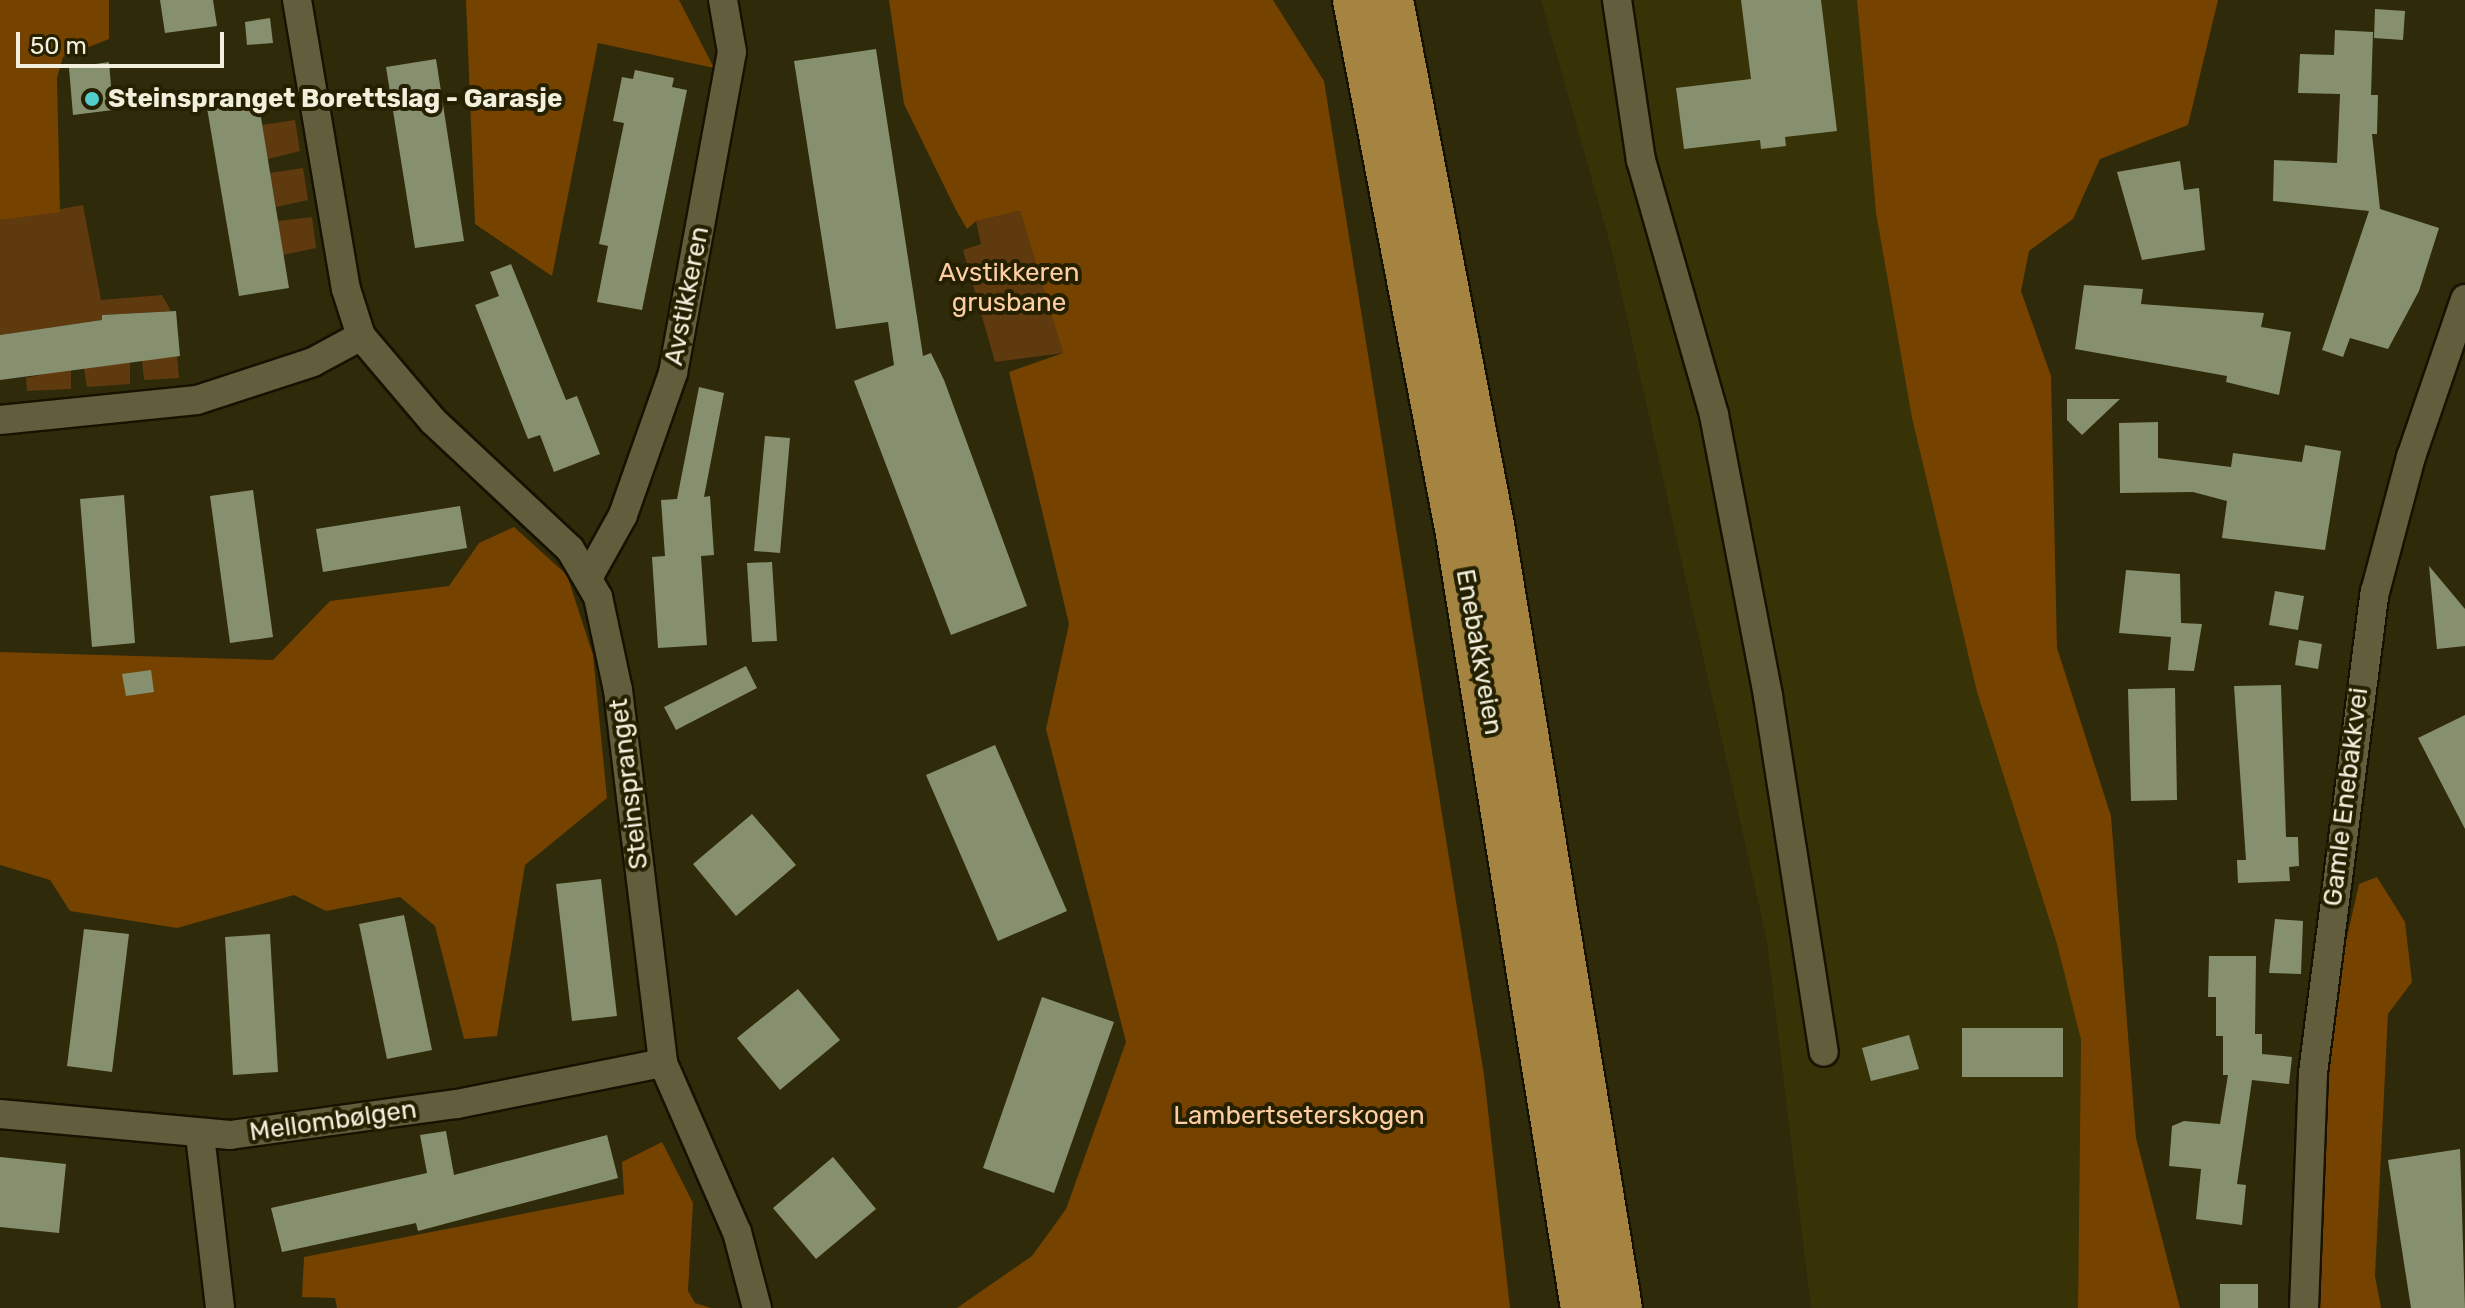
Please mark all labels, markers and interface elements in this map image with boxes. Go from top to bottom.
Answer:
scale bar [20,16,228,66]
text: 50 m [30,32,87,60]
place label: Steinspranget Borettslag - Garasje [108,83,562,115]
marker: Steinspranget Borettslag - Garasje [83,90,101,108]
street label: Avstikkeren [658,224,716,368]
park label: Avstikkeren grusbane [939,257,1079,318]
street label: Enebakkveien [1449,567,1509,737]
street label: Gamle Enebakkvei [2317,686,2375,908]
street label: Steinspranget [603,697,655,871]
street label: Mellombølgen [247,1094,419,1148]
park label: Lambertseterskogen [1173,1100,1425,1132]

